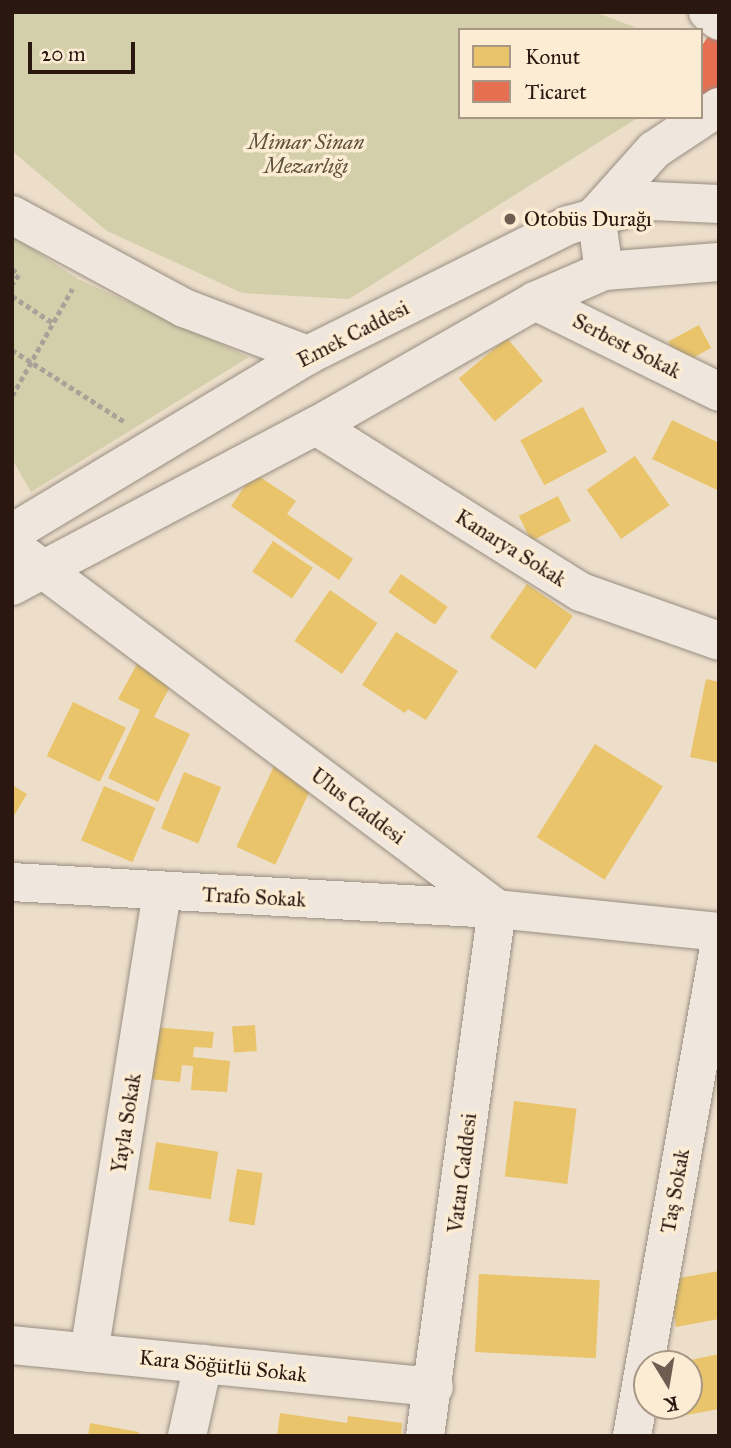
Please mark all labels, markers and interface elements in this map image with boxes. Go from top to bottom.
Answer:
scale bar [32,28,138,72]
legend [458,28,703,119]
text: 20 m [41,41,86,67]
text: Konut [525,44,580,70]
text: Ticaret [525,79,587,105]
park label: Mimar Sinan Mezarlığı [248,129,364,179]
place label: Otobüs Durağı [524,206,652,232]
marker: Otobüs Durağı [502,211,518,227]
street label: Emek Caddesi [293,295,413,373]
street label: Serbest Sokak [569,308,685,384]
street label: Kanarya Sokak [451,504,571,592]
street label: Ulus Caddesi [306,762,410,850]
street label: Trafo Sokak [201,882,307,912]
street label: Yayla Sokak [106,1071,146,1175]
street label: Vatan Caddesi [442,1112,482,1234]
street label: Taş Sokak [655,1147,695,1235]
street label: Kara Söğütlü Sokak [138,1345,308,1387]
north arrow [633,1350,703,1420]
text: K [663,1392,681,1417]

